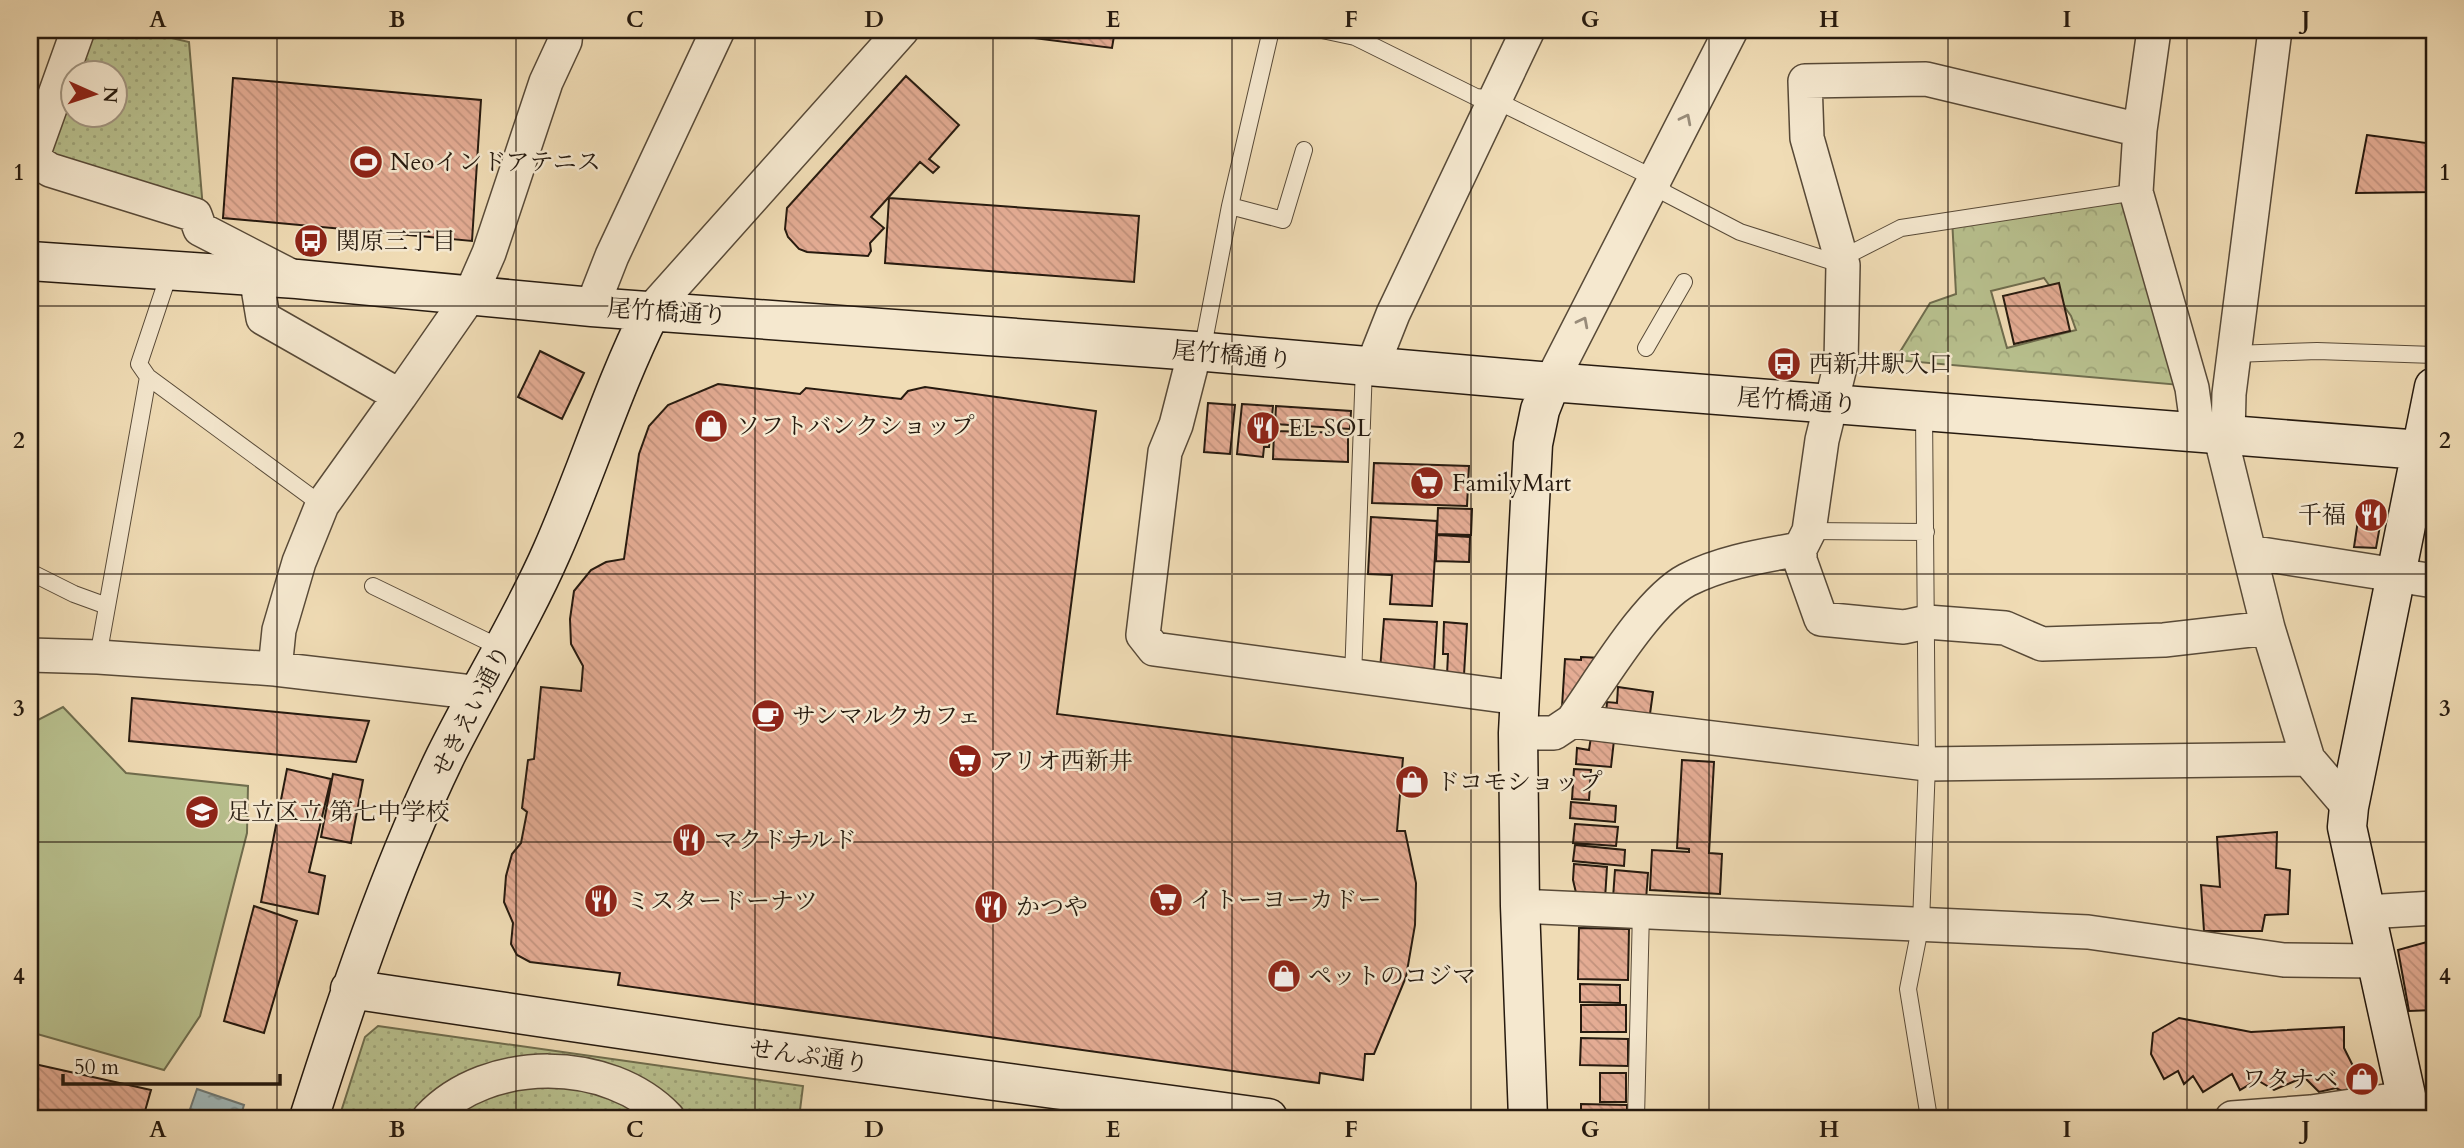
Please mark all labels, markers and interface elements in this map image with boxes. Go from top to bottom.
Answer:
text: A [149,4,167,35]
text: B [389,4,405,35]
text: C [626,4,644,35]
text: D [864,4,884,35]
text: E [1106,4,1120,35]
text: F [1344,4,1358,35]
text: G [1581,4,1600,35]
text: H [1819,4,1839,35]
text: I [2063,4,2071,35]
text: J [2299,4,2310,35]
north arrow [60,60,130,130]
text: N [97,86,123,104]
one-way arrow [1678,114,1692,126]
sports icon: Neoインドアテニス [347,143,385,181]
place label: Neoインドアテニス [390,146,601,179]
text: 1 [13,157,25,188]
text: 1 [2439,157,2451,188]
bus stop icon: 関原三丁目 [292,222,330,260]
place label: 関原三丁目 [336,225,456,258]
street label: 尾竹橋通り [606,292,728,333]
one-way arrow [1575,317,1589,329]
street label: 尾竹橋通り [1171,334,1293,377]
bus stop icon: 西新井駅入口 [1765,345,1803,383]
place label: 西新井駅入口 [1809,348,1953,381]
street label: 尾竹橋通り [1736,381,1858,422]
shop icon: ソフトバンクショップ [692,407,730,445]
restaurant icon: EL SOL [1244,409,1282,447]
place label: ソフトバンクショップ [736,410,975,443]
place label: EL SOL [1288,412,1372,445]
text: 2 [13,425,25,456]
text: 2 [2439,425,2451,456]
supermarket icon: FamilyMart [1408,464,1446,502]
place label: FamilyMart [1452,467,1572,500]
restaurant icon: 千福 [2352,496,2390,534]
place label: 千福 [2298,499,2346,532]
street label: せきえい通り [424,640,519,783]
text: 3 [13,693,25,724]
text: 3 [2439,693,2451,724]
cafe icon: サンマルクカフェ [749,697,787,735]
place label: サンマルクカフェ [792,700,981,733]
supermarket icon: アリオ西新井 [946,742,984,780]
place label: アリオ西新井 [990,745,1133,778]
shop icon: ドコモショップ [1393,763,1431,801]
place label: ドコモショップ [1436,766,1603,799]
school or university icon: 足立区立 第七中学校 [183,793,221,831]
place label: 足立区立 第七中学校 [227,796,449,829]
restaurant icon: マクドナルド [670,821,708,859]
place label: マクドナルド [714,824,857,857]
supermarket icon: イトーヨーカドー [1147,881,1185,919]
restaurant icon: ミスタードーナツ [582,882,620,920]
place label: イトーヨーカドー [1190,884,1382,917]
place label: ミスタードーナツ [626,885,818,918]
restaurant icon: かつや [972,888,1010,926]
place label: かつや [1016,891,1088,924]
shop icon: ペットのコジマ [1265,957,1303,995]
place label: ペットのコジマ [1308,960,1476,993]
text: 4 [13,961,25,992]
text: 4 [2439,961,2451,992]
street label: せんぷ通り [747,1032,871,1081]
scale bar [63,1043,280,1087]
text: 50 m [74,1053,119,1082]
shop icon: ワタナベ [2343,1060,2381,1098]
place label: ワタナベ [2242,1063,2338,1096]
text: A [149,1114,167,1145]
text: B [389,1114,405,1145]
text: C [626,1114,644,1145]
text: D [864,1114,884,1145]
text: E [1106,1114,1120,1145]
text: F [1344,1114,1358,1145]
text: G [1581,1114,1600,1145]
text: H [1819,1114,1839,1145]
text: I [2063,1114,2071,1145]
text: J [2299,1114,2310,1145]

